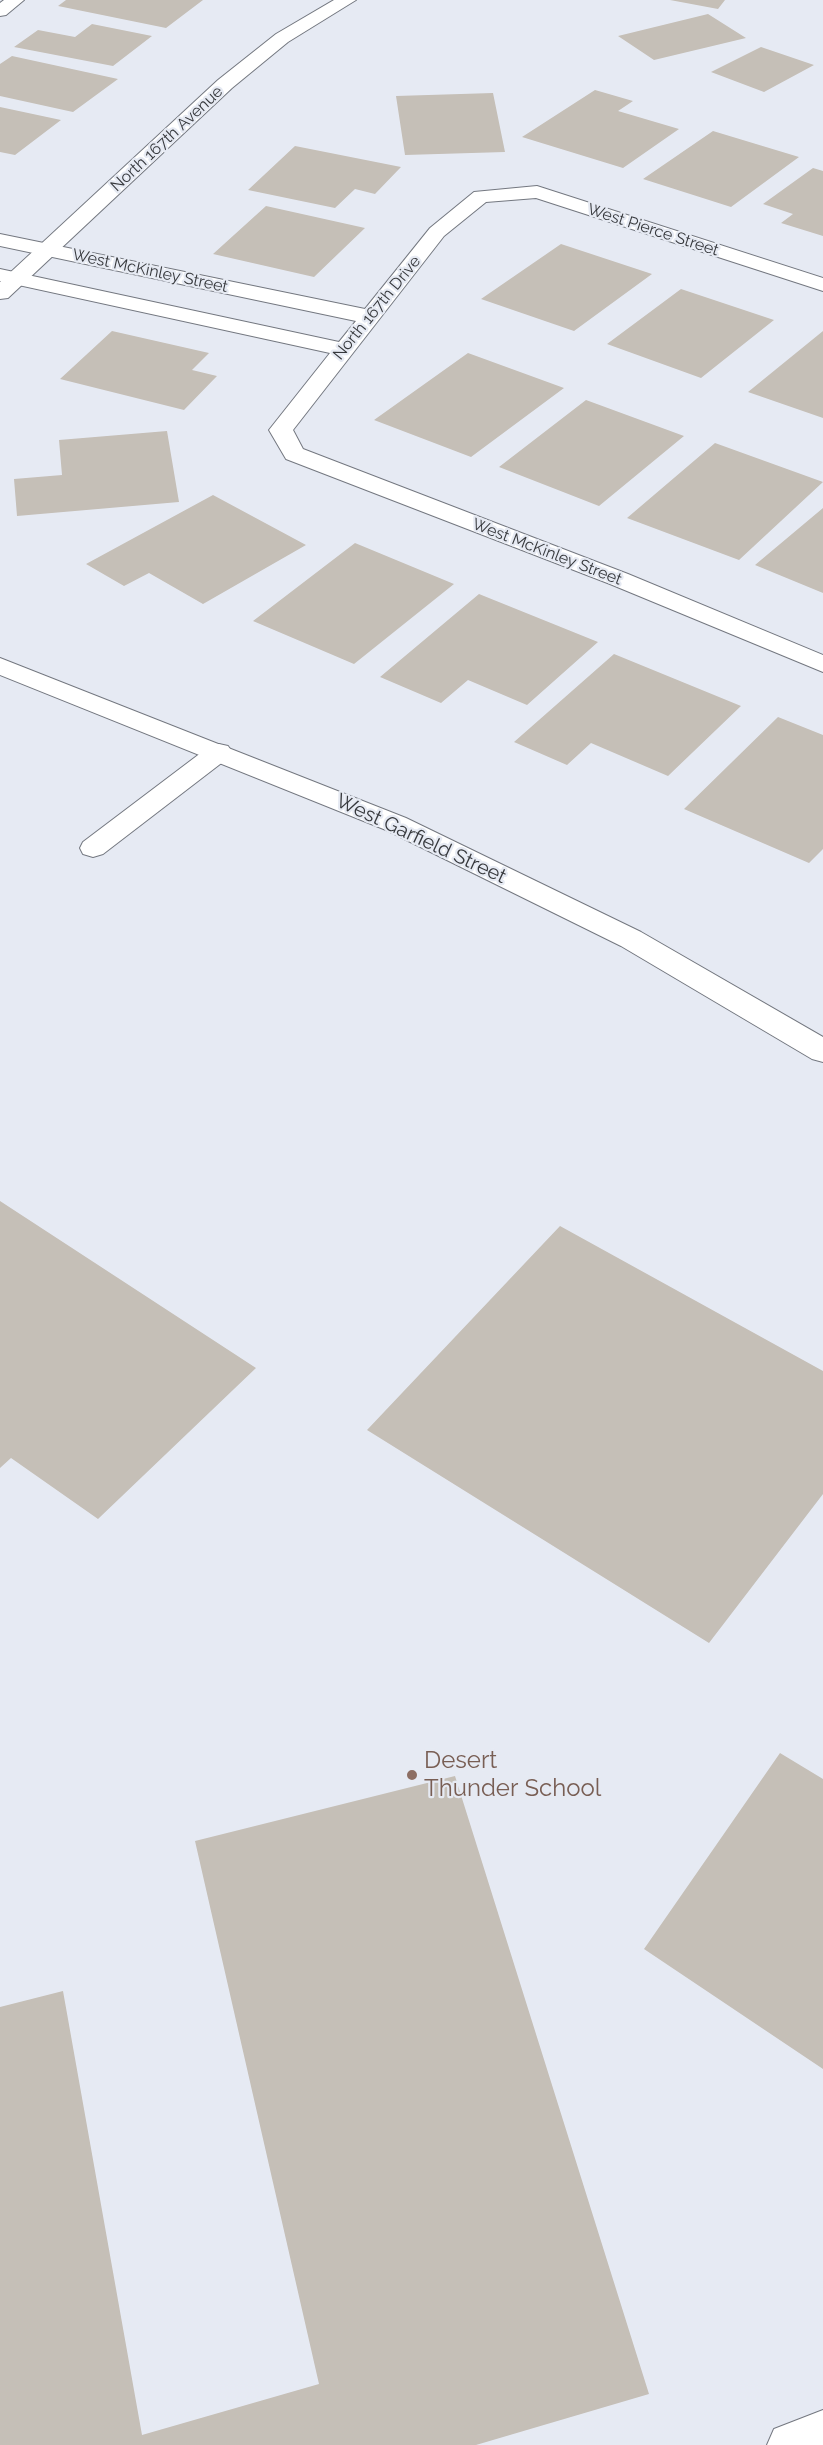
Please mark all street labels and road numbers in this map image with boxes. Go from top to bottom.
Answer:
street label: North 167th Avenue [107,82,227,196]
street label: West Pierce Street [585,200,721,260]
street label: West McKinley Street [70,245,230,297]
street label: North 167th Drive [329,252,425,364]
street label: West McKinley Street [470,515,624,589]
street label: West Garfield Street [332,789,510,889]

